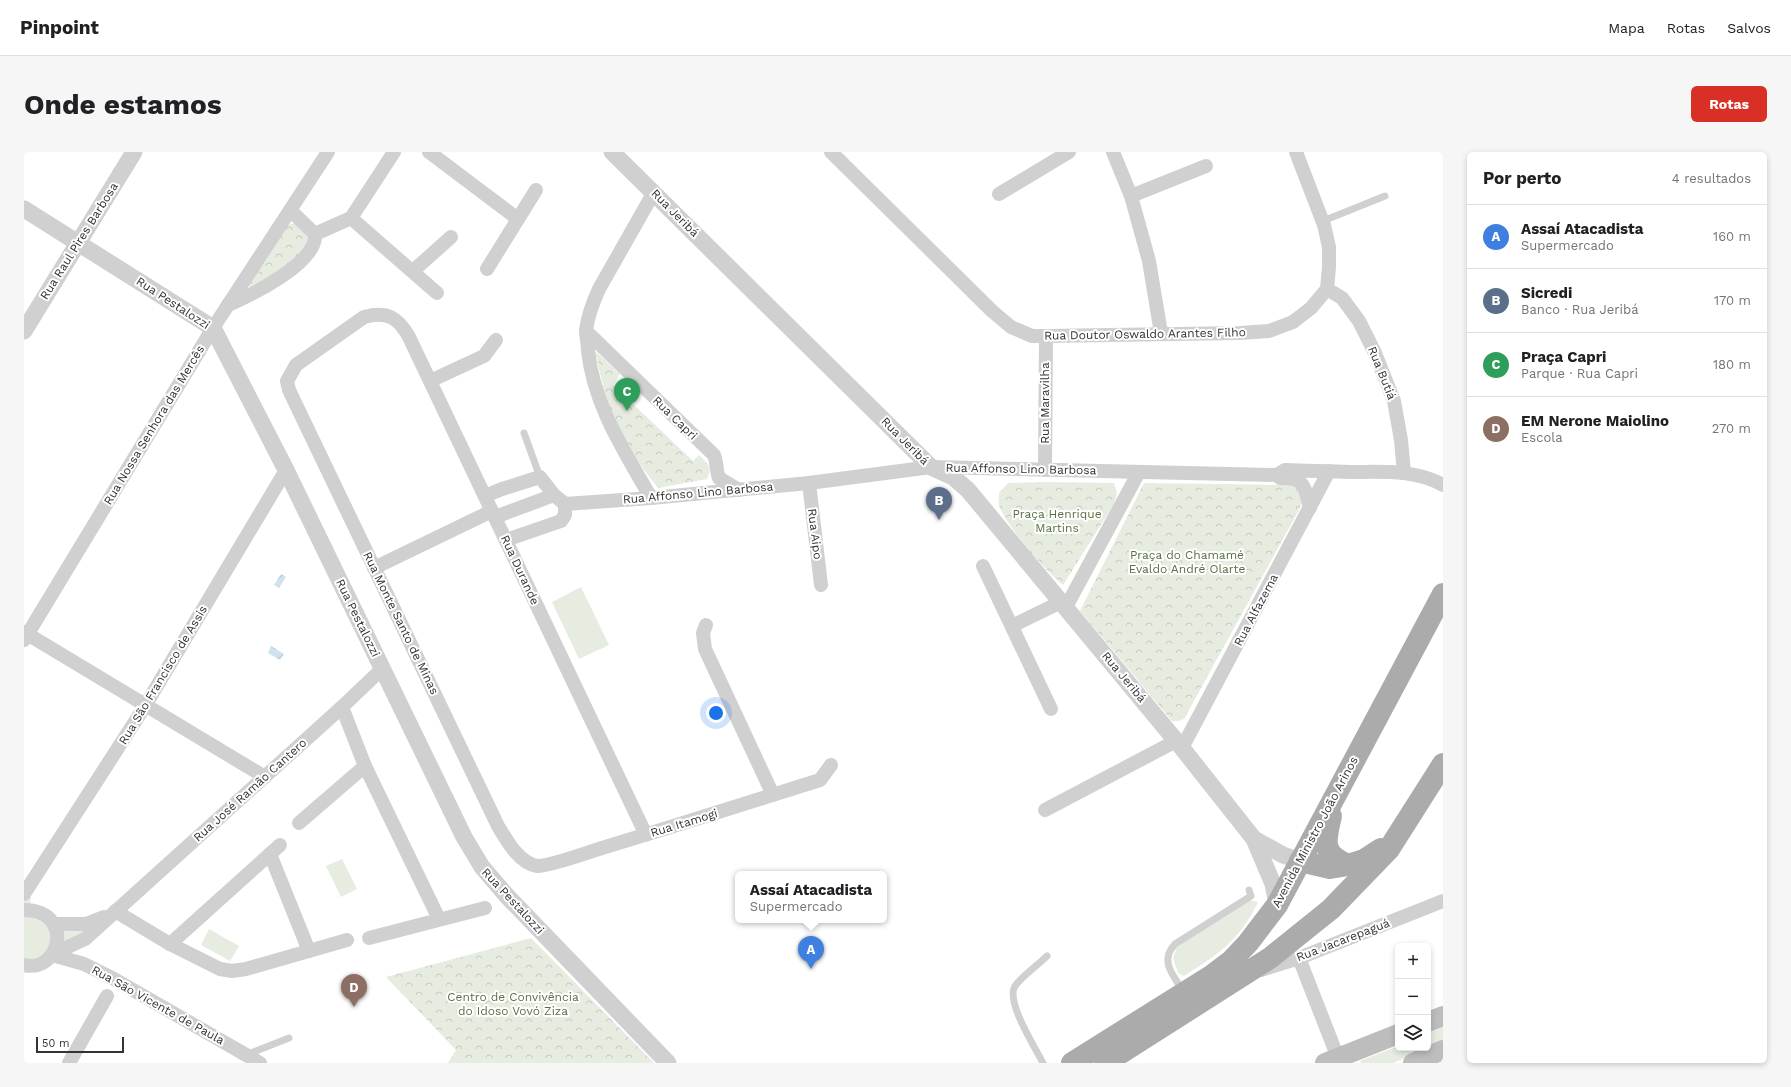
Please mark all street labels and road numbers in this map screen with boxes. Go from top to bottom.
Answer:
street label: Rua Raul Pires Barbosa [37,180,121,302]
street label: Rua Jeribá [648,186,702,240]
street label: Rua Pestalozzi [134,274,212,332]
street label: Rua Doutor Oswaldo Arantes Filho [1044,325,1246,343]
street label: Rua Nossa Senhora das Mercês [101,343,207,507]
street label: Rua Butiá [1365,344,1399,402]
street label: Rua Maravilha [1038,362,1052,444]
street label: Rua Capri [650,393,700,443]
street label: Rua Jeribá [878,414,932,468]
street label: Rua Affonso Lino Barbosa [945,461,1097,477]
street label: Rua Affonso Lino Barbosa [622,479,774,507]
street label: Rua Aipo [805,508,825,560]
street label: Rua Durande [498,533,542,607]
street label: Rua Monte Santo de Minas [360,549,442,697]
street label: Rua Alfazema [1231,571,1281,648]
street label: Rua Pestalozzi [333,577,383,659]
street label: Rua São Francisco de Assis [116,603,210,747]
street label: Rua Jeribá [1099,649,1149,705]
street label: Rua José Ramão Cantero [191,736,309,844]
street label: Avenida Ministro João Arinos [1269,754,1361,910]
street label: Rua Itamogi [649,806,719,840]
street label: Rua Pestalozzi [479,865,547,937]
street label: Rua Jacarepaguá [1294,916,1392,964]
street label: Rua São Vicente de Paula [89,963,227,1047]

